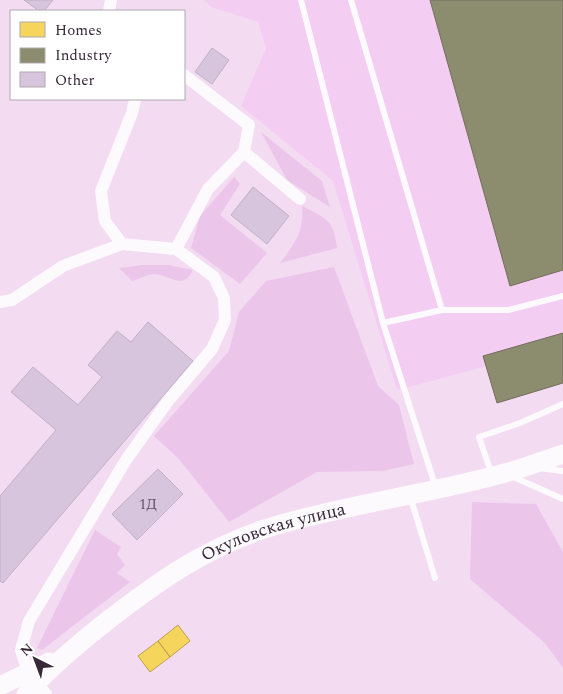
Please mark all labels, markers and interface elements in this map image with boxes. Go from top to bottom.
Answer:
legend [10,10,185,100]
text: Homes [55,19,102,42]
text: Industry [55,44,112,67]
text: Other [55,69,94,92]
house number: 1Д [139,493,157,516]
street label: Окуловская улица [196,495,348,568]
north arrow [10,634,60,684]
text: N [15,638,38,661]

